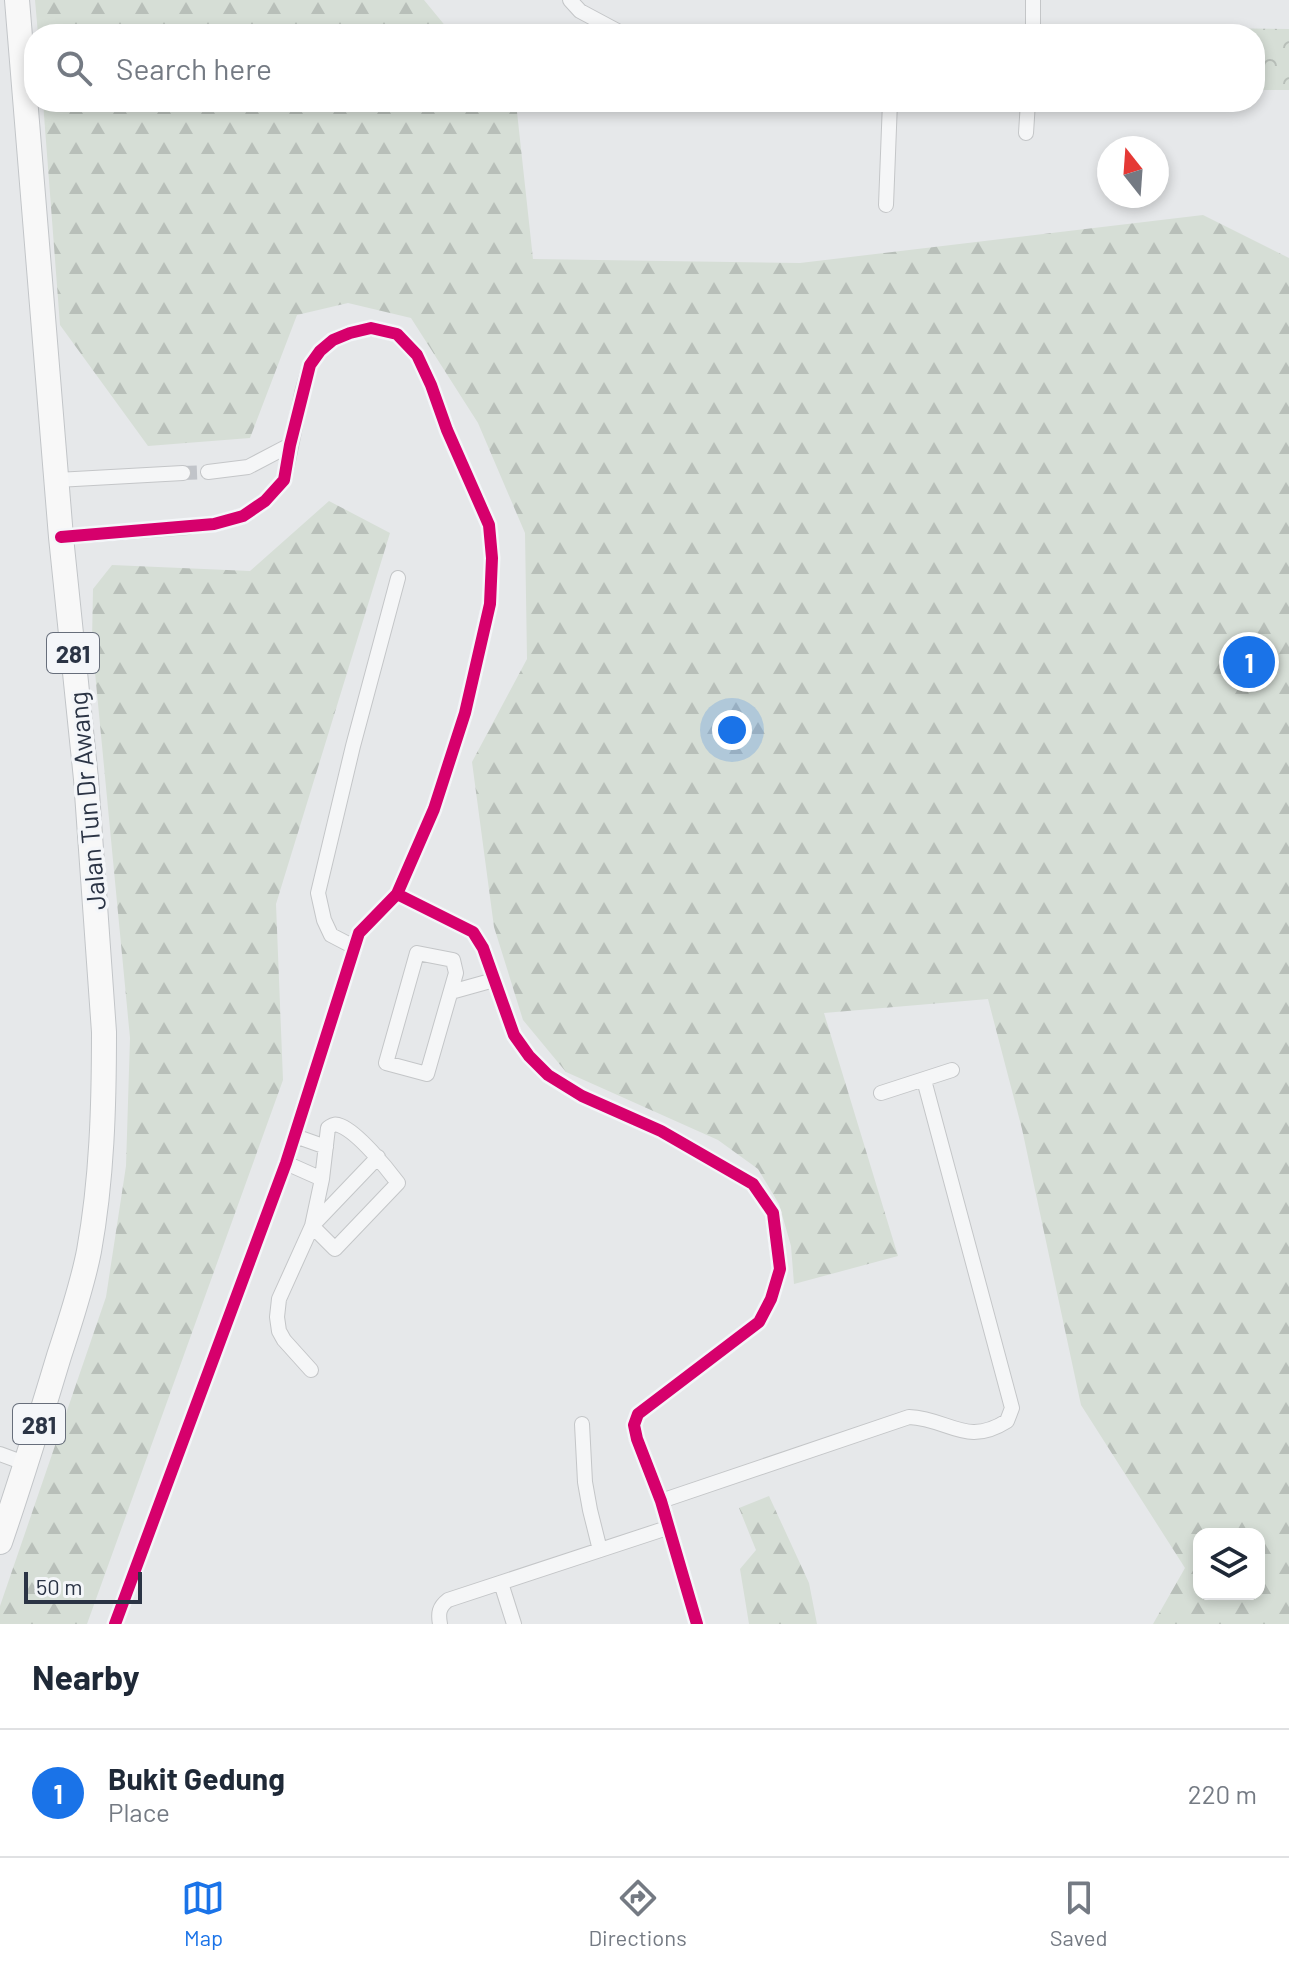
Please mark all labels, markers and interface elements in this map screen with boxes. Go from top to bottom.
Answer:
search box [24,24,1265,112]
icon: search [52,46,96,90]
text: Search here [116,50,272,86]
north arrow [1097,136,1169,208]
pin: 1 [1223,632,1275,692]
road number: 281 [47,633,99,673]
street label: Jalan Tun Dr Awang [61,691,111,911]
your location [712,710,752,750]
road number: 281 [13,1404,65,1444]
map controls [1193,1528,1265,1600]
button: layers [1193,1528,1265,1600]
scale bar [24,1568,142,1604]
text: 50 m [36,1573,82,1599]
text: Nearby [32,1656,140,1697]
text: Bukit Gedung [108,1760,285,1796]
text: 1 [53,1778,63,1809]
text: 220 m [1188,1778,1257,1809]
text: Place [108,1796,170,1827]
tab: Map [181,1876,225,1950]
tab: Directions [588,1876,687,1950]
tab: Saved [1050,1876,1107,1950]

